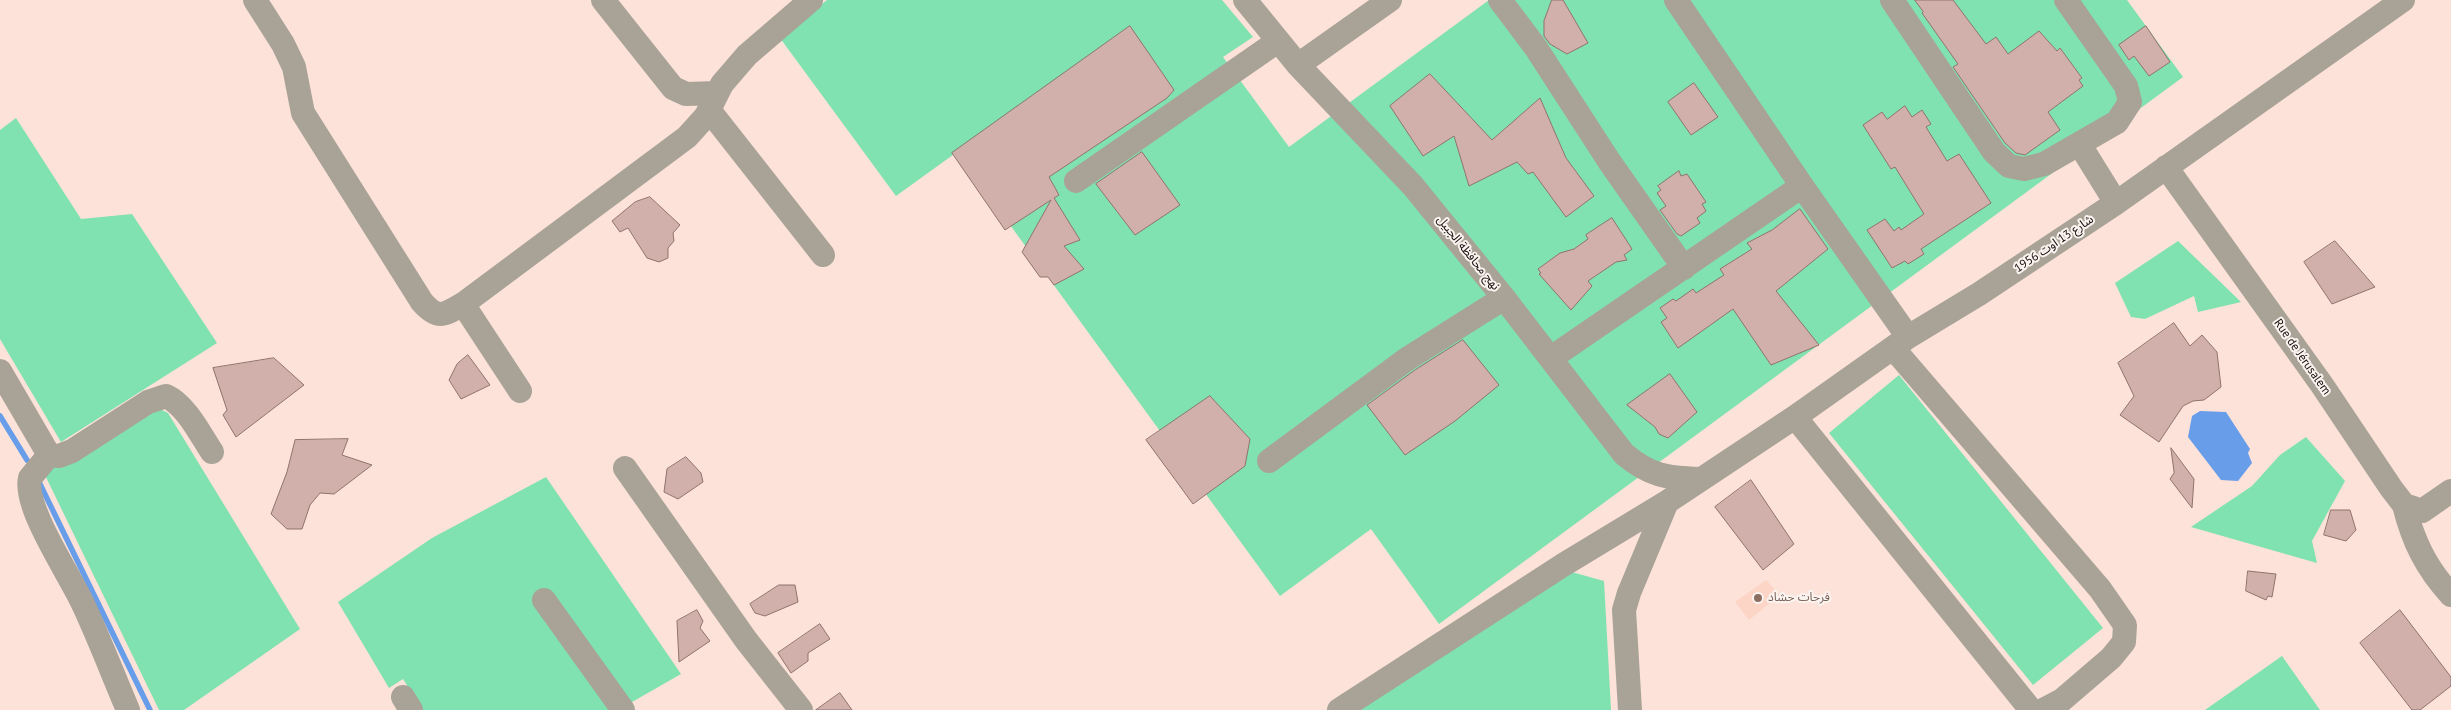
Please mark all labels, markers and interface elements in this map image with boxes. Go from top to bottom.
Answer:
street label: شارع 13 اوت 1956 [2012,212,2096,276]
street label: نهج محافظة الجبيل [1434,213,1502,293]
street label: Rue de Jérusalem [2271,316,2333,398]
place label: فرحات حشاد [1768,591,1830,605]
marker: فرحات حشاد [1752,592,1764,604]

